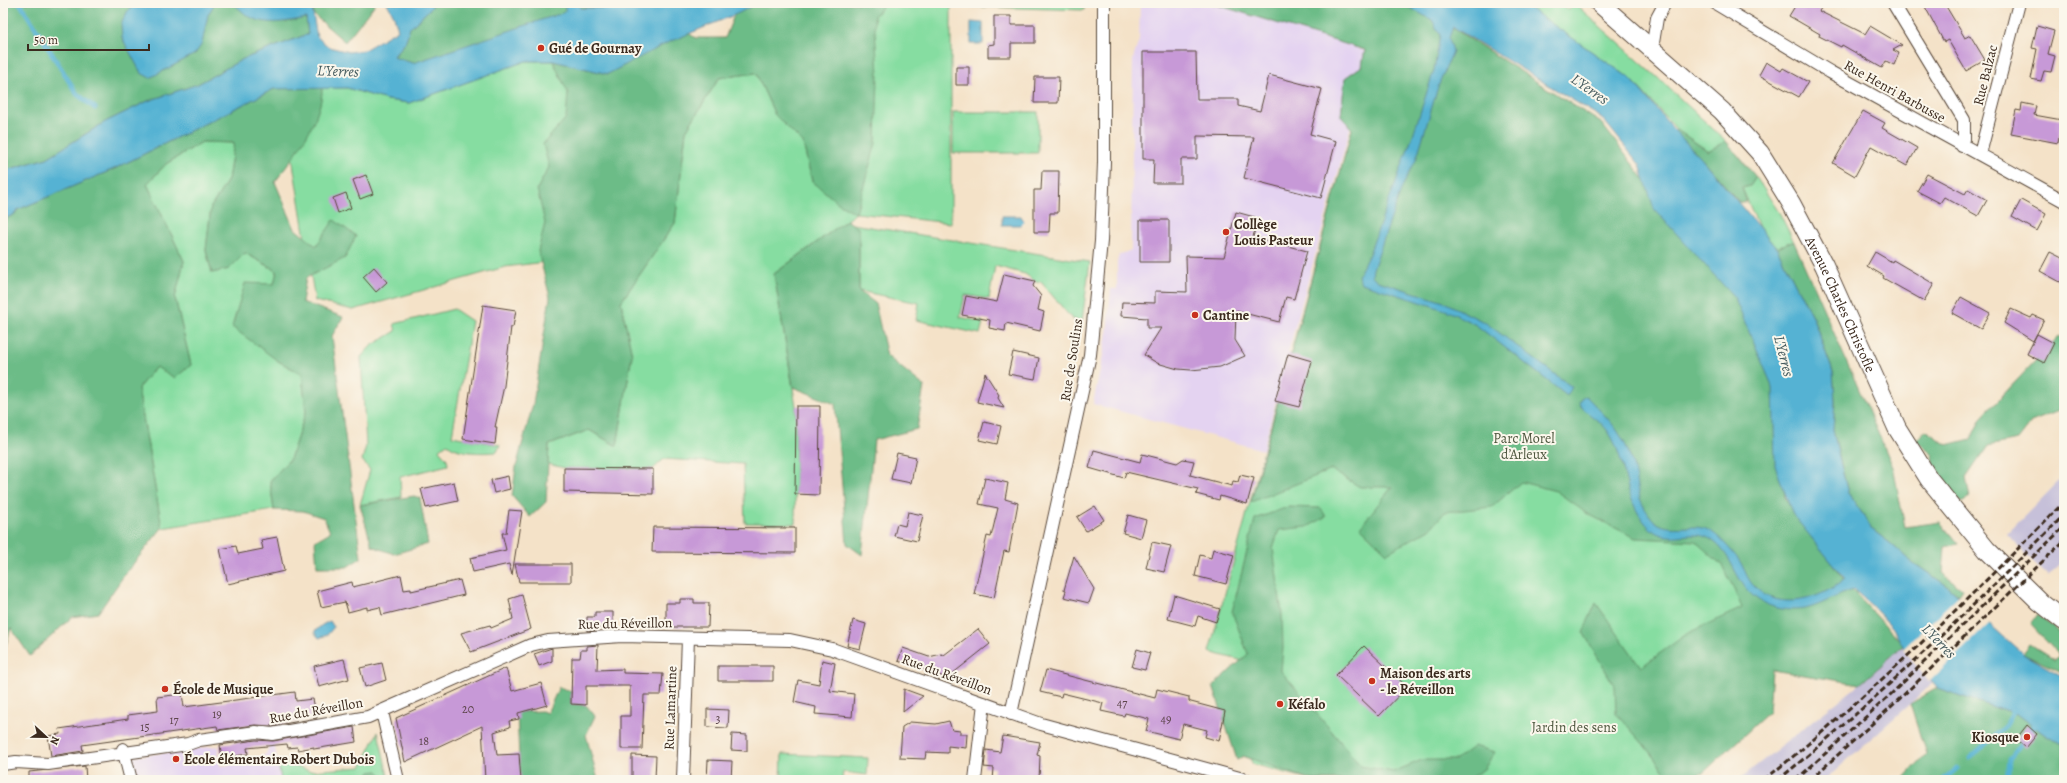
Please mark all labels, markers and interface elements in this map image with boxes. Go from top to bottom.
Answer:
scale bar [28,26,149,52]
text: 50 m [34,32,58,48]
place label: Gué de Gournay [549,39,642,58]
marker: Gué de Gournay [536,43,546,53]
street label: Rue Balzac [1969,43,2002,107]
street label: Rue Henri Barbusse [1841,56,1949,127]
water label: L'Yerres [317,60,359,82]
water label: L'Yerres [1567,69,1613,109]
place label: Collège Louis Pasteur [1234,215,1314,250]
marker: Collège Louis Pasteur [1221,227,1231,237]
street label: Avenue Charles Christofle [1800,232,1880,375]
place label: Cantine [1203,306,1250,325]
marker: Cantine [1190,310,1200,320]
street label: Rue de Soulins [1056,317,1087,403]
water label: L'Yerres [1769,333,1799,379]
park label: Parc Morel d’Arleux [1493,429,1555,464]
street label: Rue du Réveillon [577,613,673,634]
water label: L'Yerres [1917,619,1961,663]
street label: Rue du Réveillon [899,649,995,700]
place label: Maison des arts - le Réveillon [1380,664,1471,699]
street label: Rue Lamartine [660,666,681,751]
marker: Maison des arts - le Réveillon [1367,676,1377,686]
place label: École de Musique [173,680,274,699]
marker: École de Musique [160,684,170,694]
street label: Rue du Réveillon [268,693,365,728]
house number: 47 [1117,695,1128,711]
place label: Kéfalo [1288,695,1326,714]
marker: Kéfalo [1275,699,1285,709]
house number: 20 [462,701,474,717]
house number: 19 [212,706,222,722]
house number: 3 [716,711,721,727]
house number: 49 [1161,711,1171,727]
house number: 17 [169,712,180,728]
north arrow [26,717,66,757]
park label: Jardin des sens [1531,718,1617,737]
house number: 15 [140,719,150,735]
place label: Kiosque [1971,728,2020,747]
marker: Kiosque [2022,732,2032,742]
house number: 18 [419,733,429,749]
text: N [46,734,63,747]
place label: École élémentaire Robert Dubois [184,750,374,769]
marker: École élémentaire Robert Dubois [171,754,181,764]

